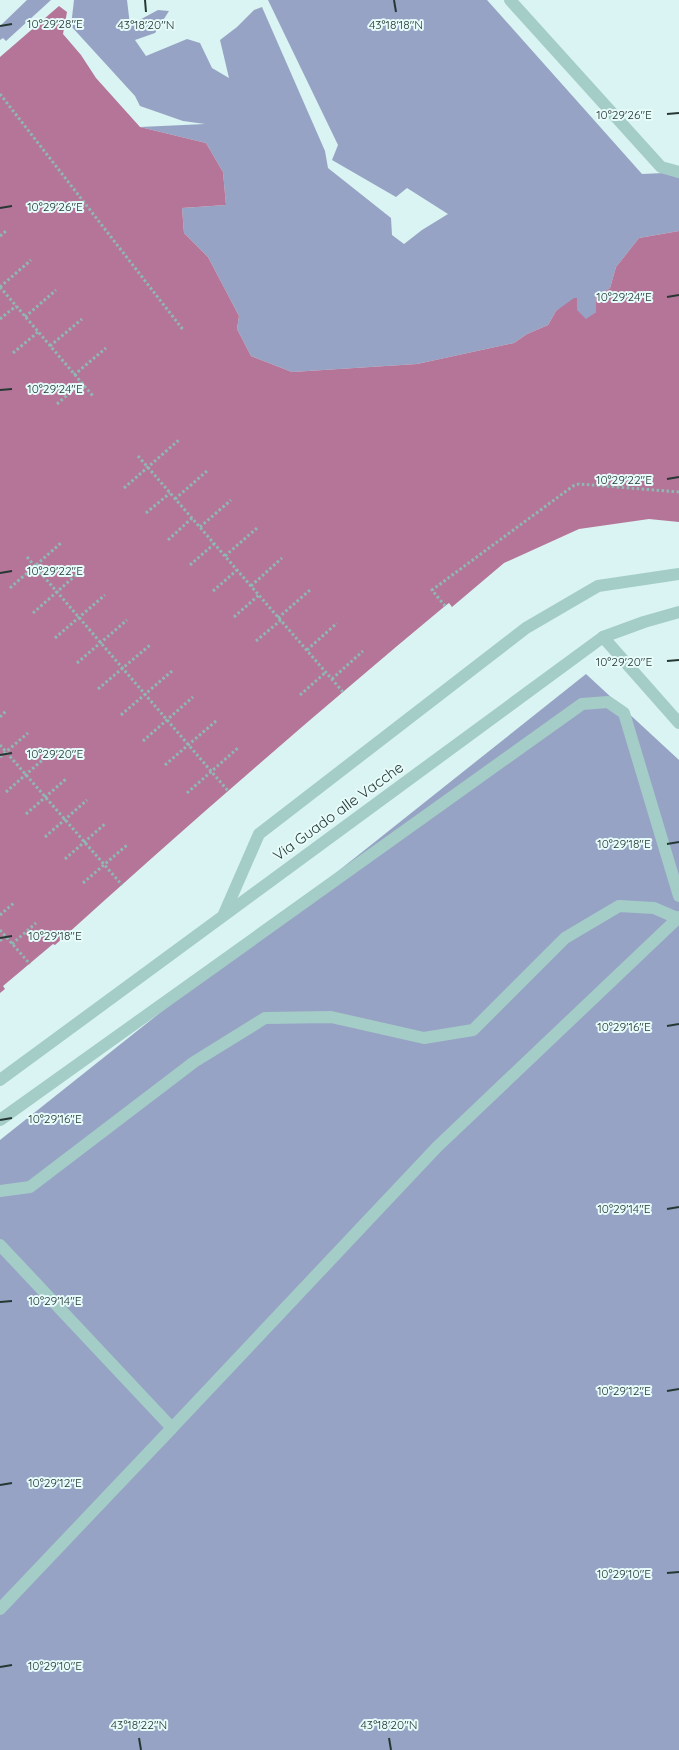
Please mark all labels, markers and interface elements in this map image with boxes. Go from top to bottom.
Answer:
text: 10°29'28"E [27,16,83,31]
text: 43°18'20"N [118,17,174,32]
text: 43°18'18"N [369,17,423,32]
text: 10°29'26"E [596,107,652,122]
text: 10°29'26"E [27,199,83,214]
text: 10°29'24"E [596,289,652,304]
text: 10°29'24"E [27,381,83,396]
text: 10°29'22"E [596,472,652,487]
text: 10°29'22"E [27,563,83,578]
text: 10°29'20"E [596,654,652,669]
text: 10°29'20"E [27,746,83,761]
street label: Via Guado alle Vacche [269,757,407,865]
text: 10°29'18"E [597,836,651,851]
text: 10°29'18"E [28,928,82,943]
text: 10°29'16"E [597,1019,651,1034]
text: 10°29'16"E [28,1111,82,1126]
text: 10°29'14"E [597,1201,651,1216]
text: 10°29'14"E [28,1293,82,1308]
text: 10°29'12"E [597,1383,651,1398]
text: 10°29'12"E [28,1475,82,1490]
text: 10°29'10"E [597,1566,651,1581]
text: 10°29'10"E [28,1658,82,1673]
text: 43°18'22"N [111,1717,167,1732]
text: 43°18'20"N [361,1717,417,1732]

